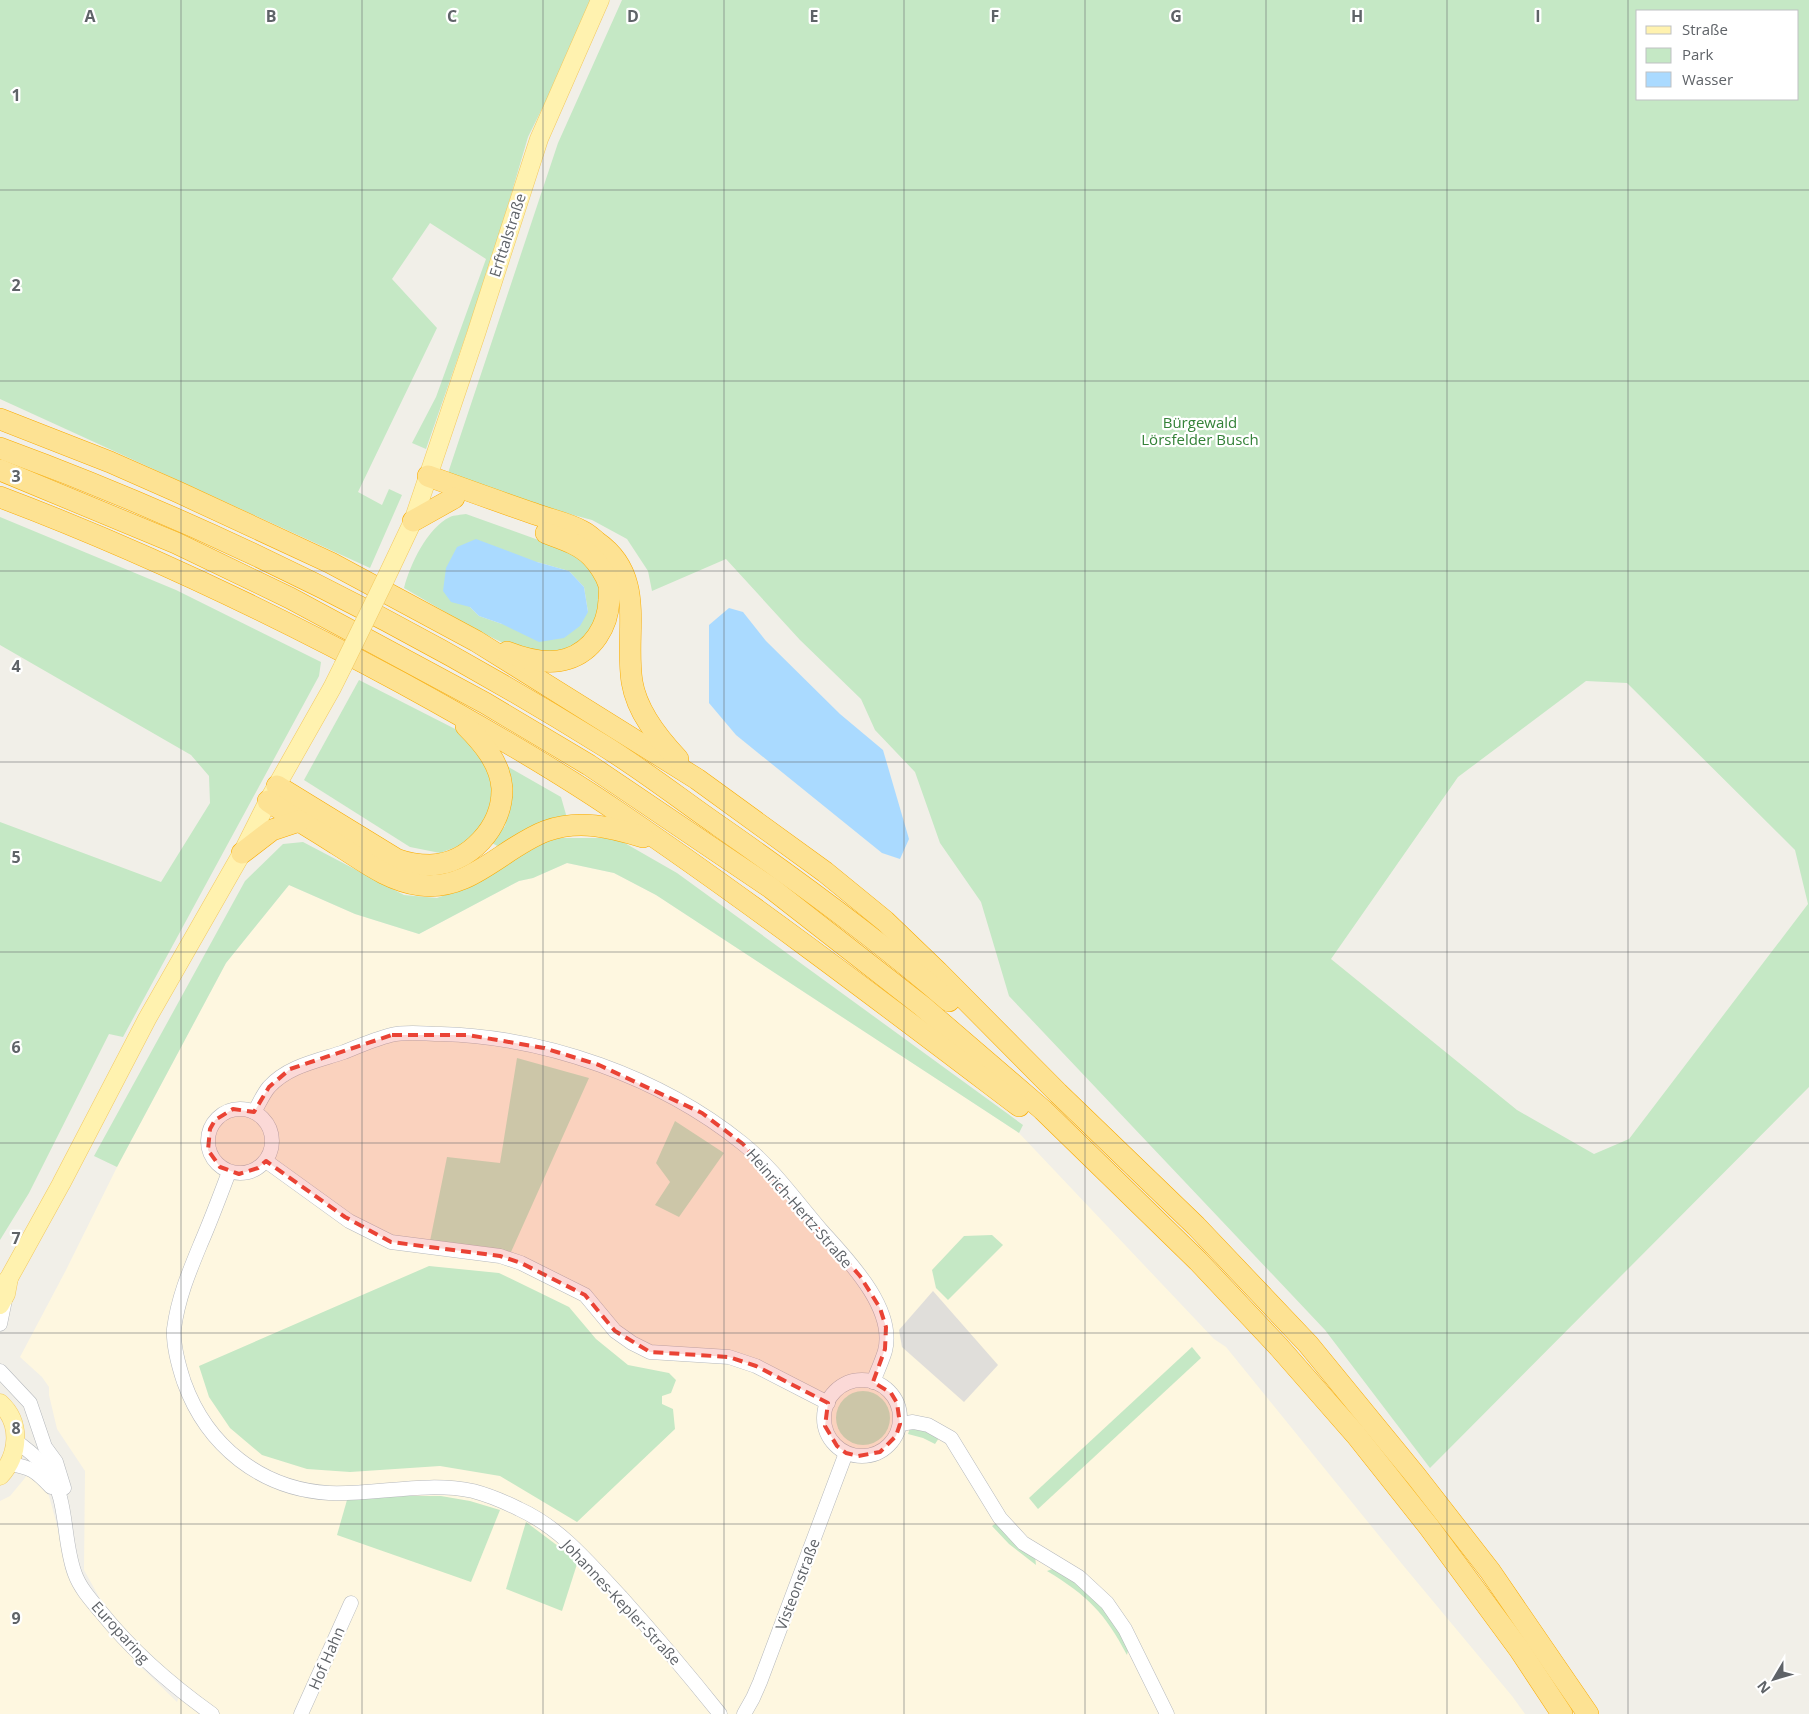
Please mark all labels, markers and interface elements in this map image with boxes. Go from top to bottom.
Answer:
text: A [84,5,96,27]
text: B [266,5,276,27]
text: C [447,5,457,27]
text: D [627,5,639,27]
text: E [810,5,819,27]
text: F [991,5,999,27]
text: G [1170,5,1182,27]
text: H [1351,5,1363,27]
text: I [1535,5,1541,27]
legend [1636,10,1799,100]
text: Straße [1682,19,1728,39]
text: Park [1682,44,1713,64]
text: Wasser [1682,69,1733,89]
text: 1 [11,84,21,106]
street label: Erfttalstraße [484,191,530,279]
text: 2 [11,274,21,296]
park label: Bürgewald Lörsfelder Busch [1141,412,1259,449]
text: 3 [11,465,21,487]
text: 4 [11,655,21,677]
text: 5 [11,846,21,868]
text: 6 [11,1036,21,1058]
street label: Heinrich-Hertz-Straße [743,1144,857,1272]
text: 7 [11,1227,21,1249]
text: 8 [11,1417,21,1439]
street label: Johannes-Kepler-Straße [557,1533,686,1669]
street label: Visteonstraße [770,1535,824,1633]
street label: Europaring [88,1597,154,1667]
text: 9 [11,1607,21,1629]
street label: Hof Hahn [303,1623,349,1693]
north arrow [1749,1654,1799,1704]
text: N [1752,1677,1774,1698]

